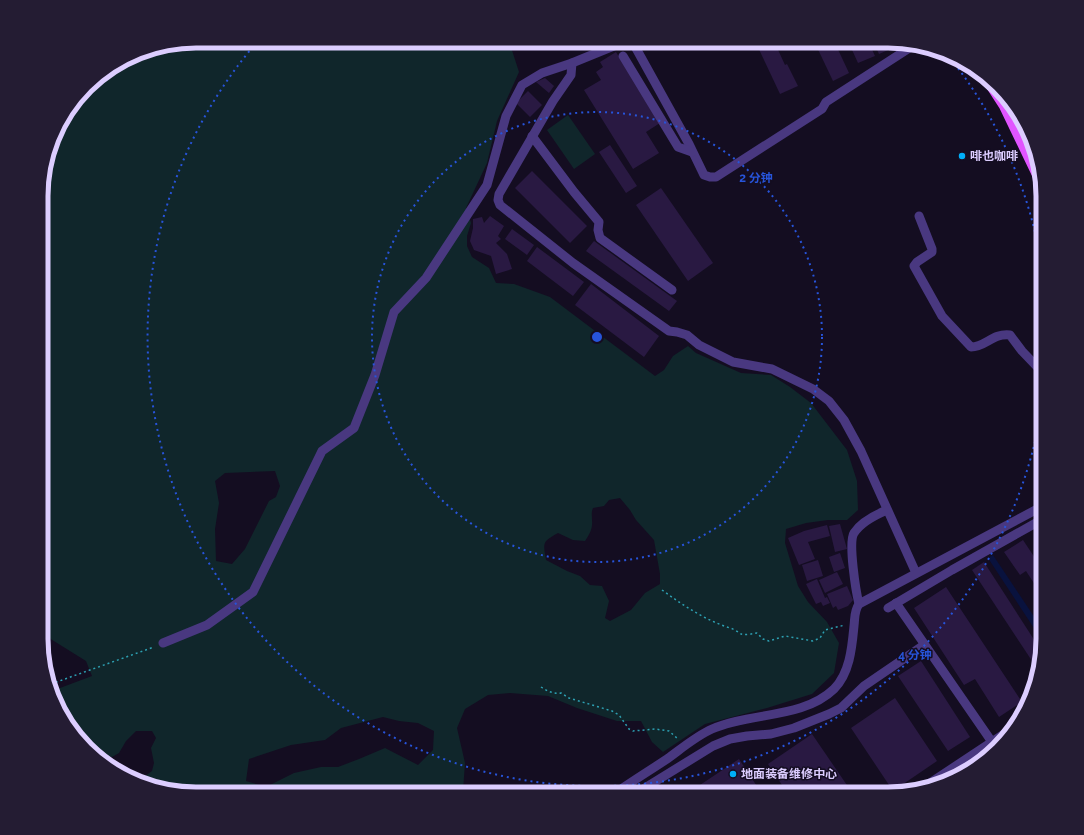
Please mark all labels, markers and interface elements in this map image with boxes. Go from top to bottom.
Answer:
place label: 啡也咖啡 [970,149,1018,163]
marker: 啡也咖啡 [957,151,967,161]
text: 2 分钟 [739,171,773,185]
centre of rings [590,330,604,344]
text: 4 分钟 [898,648,932,662]
place label: 地面装备维修中心 [741,767,837,781]
marker: 地面装备维修中心 [728,769,738,779]

